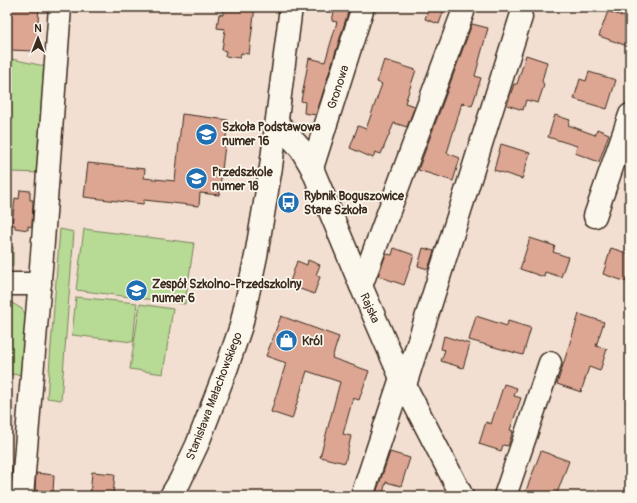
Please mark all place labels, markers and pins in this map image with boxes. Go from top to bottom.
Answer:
place label: Szkoła Podstawowa numer 16 [222,120,321,149]
school or university icon: Szkoła Podstawowa numer 16 [193,121,219,147]
place label: Przedszkole numer 18 [212,165,274,194]
school or university icon: Przedszkole numer 18 [184,166,210,192]
place label: Rybnik Boguszowice Stare Szkoła [304,189,405,218]
bus stop icon: Rybnik Boguszowice Stare Szkoła [275,190,301,216]
place label: Zespół Szkolno-Przedszkolny numer 6 [152,277,302,306]
school or university icon: Zespół Szkolno-Przedszkolny numer 6 [123,278,149,304]
shop icon: Król [274,328,300,354]
place label: Król [302,334,323,349]

